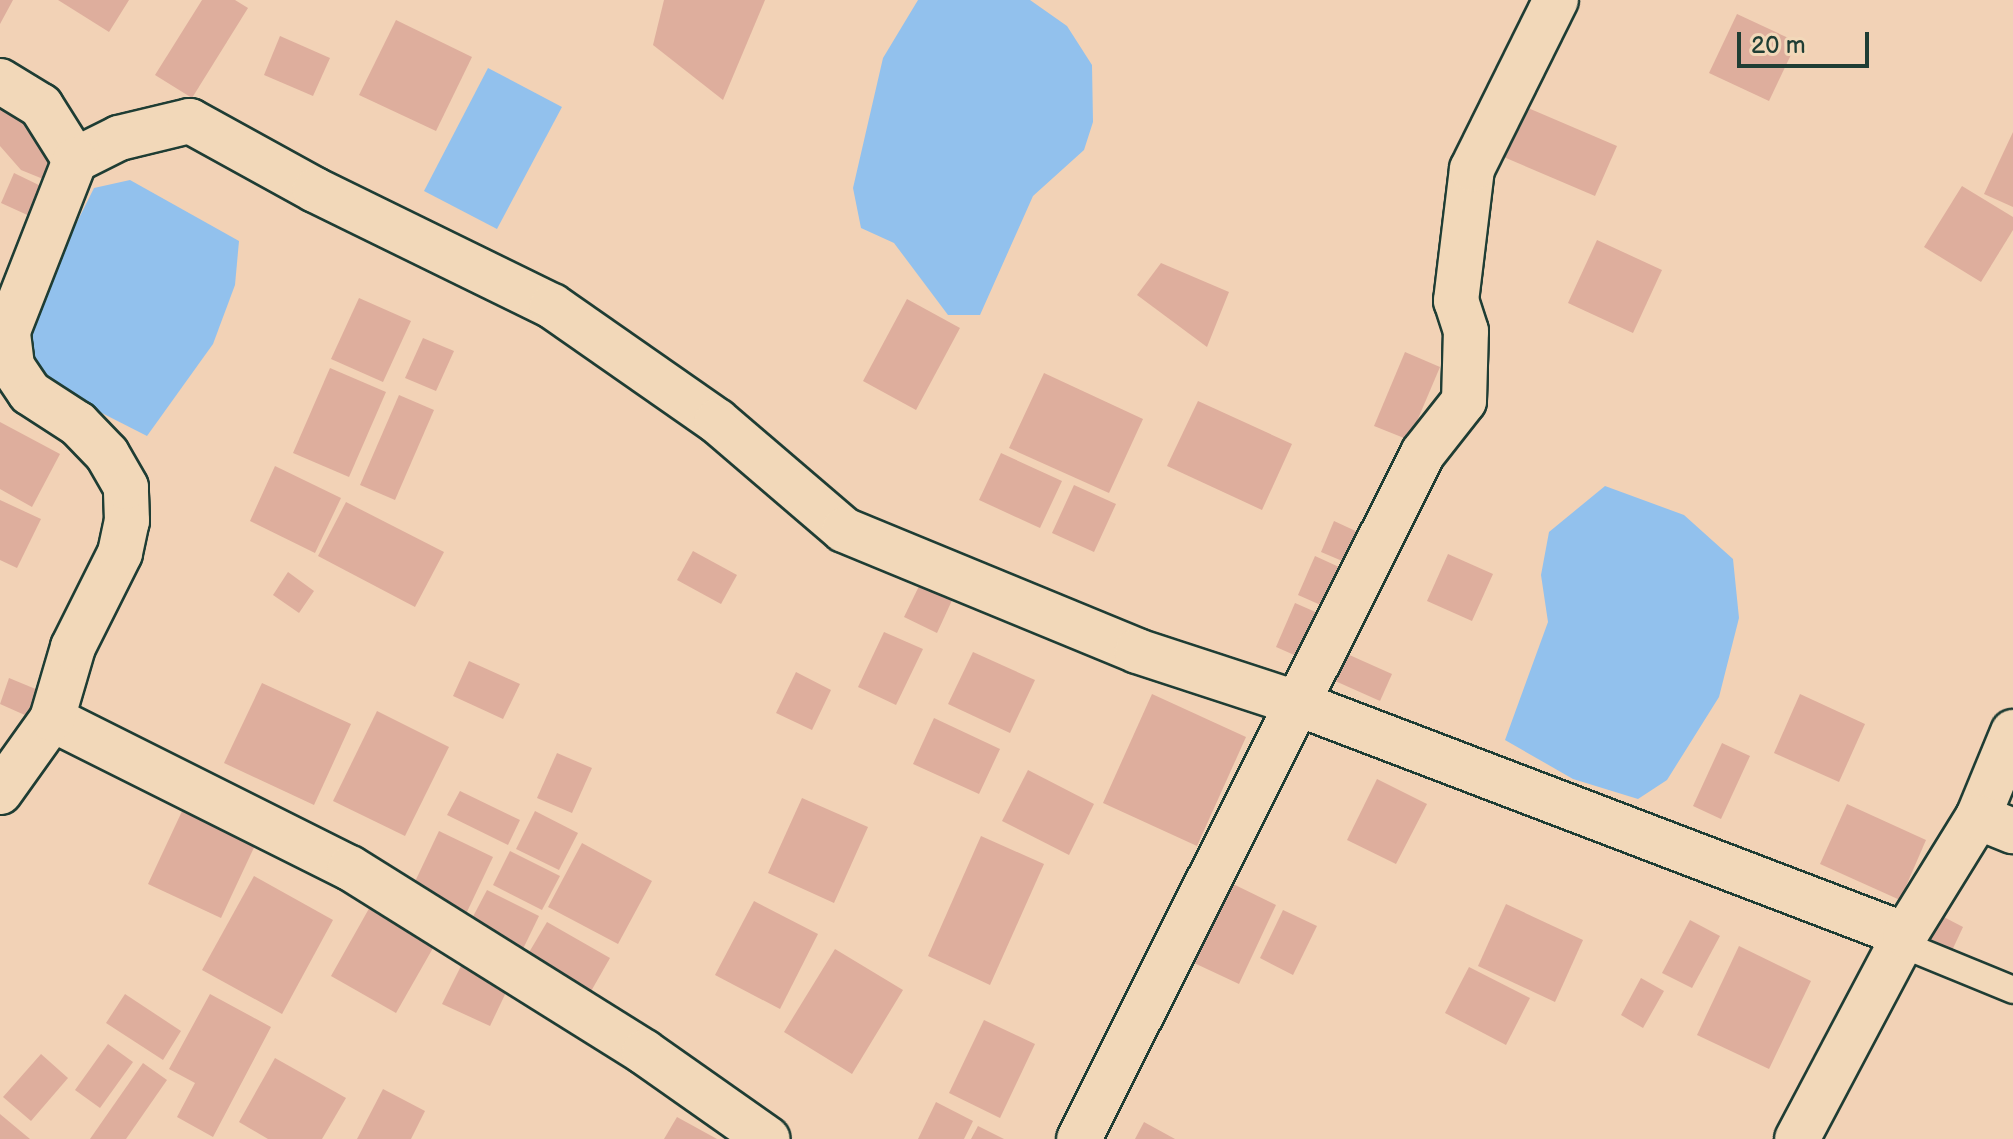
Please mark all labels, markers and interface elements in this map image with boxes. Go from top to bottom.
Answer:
scale bar [1741,16,1873,66]
text: 20 m [1751,31,1806,60]

